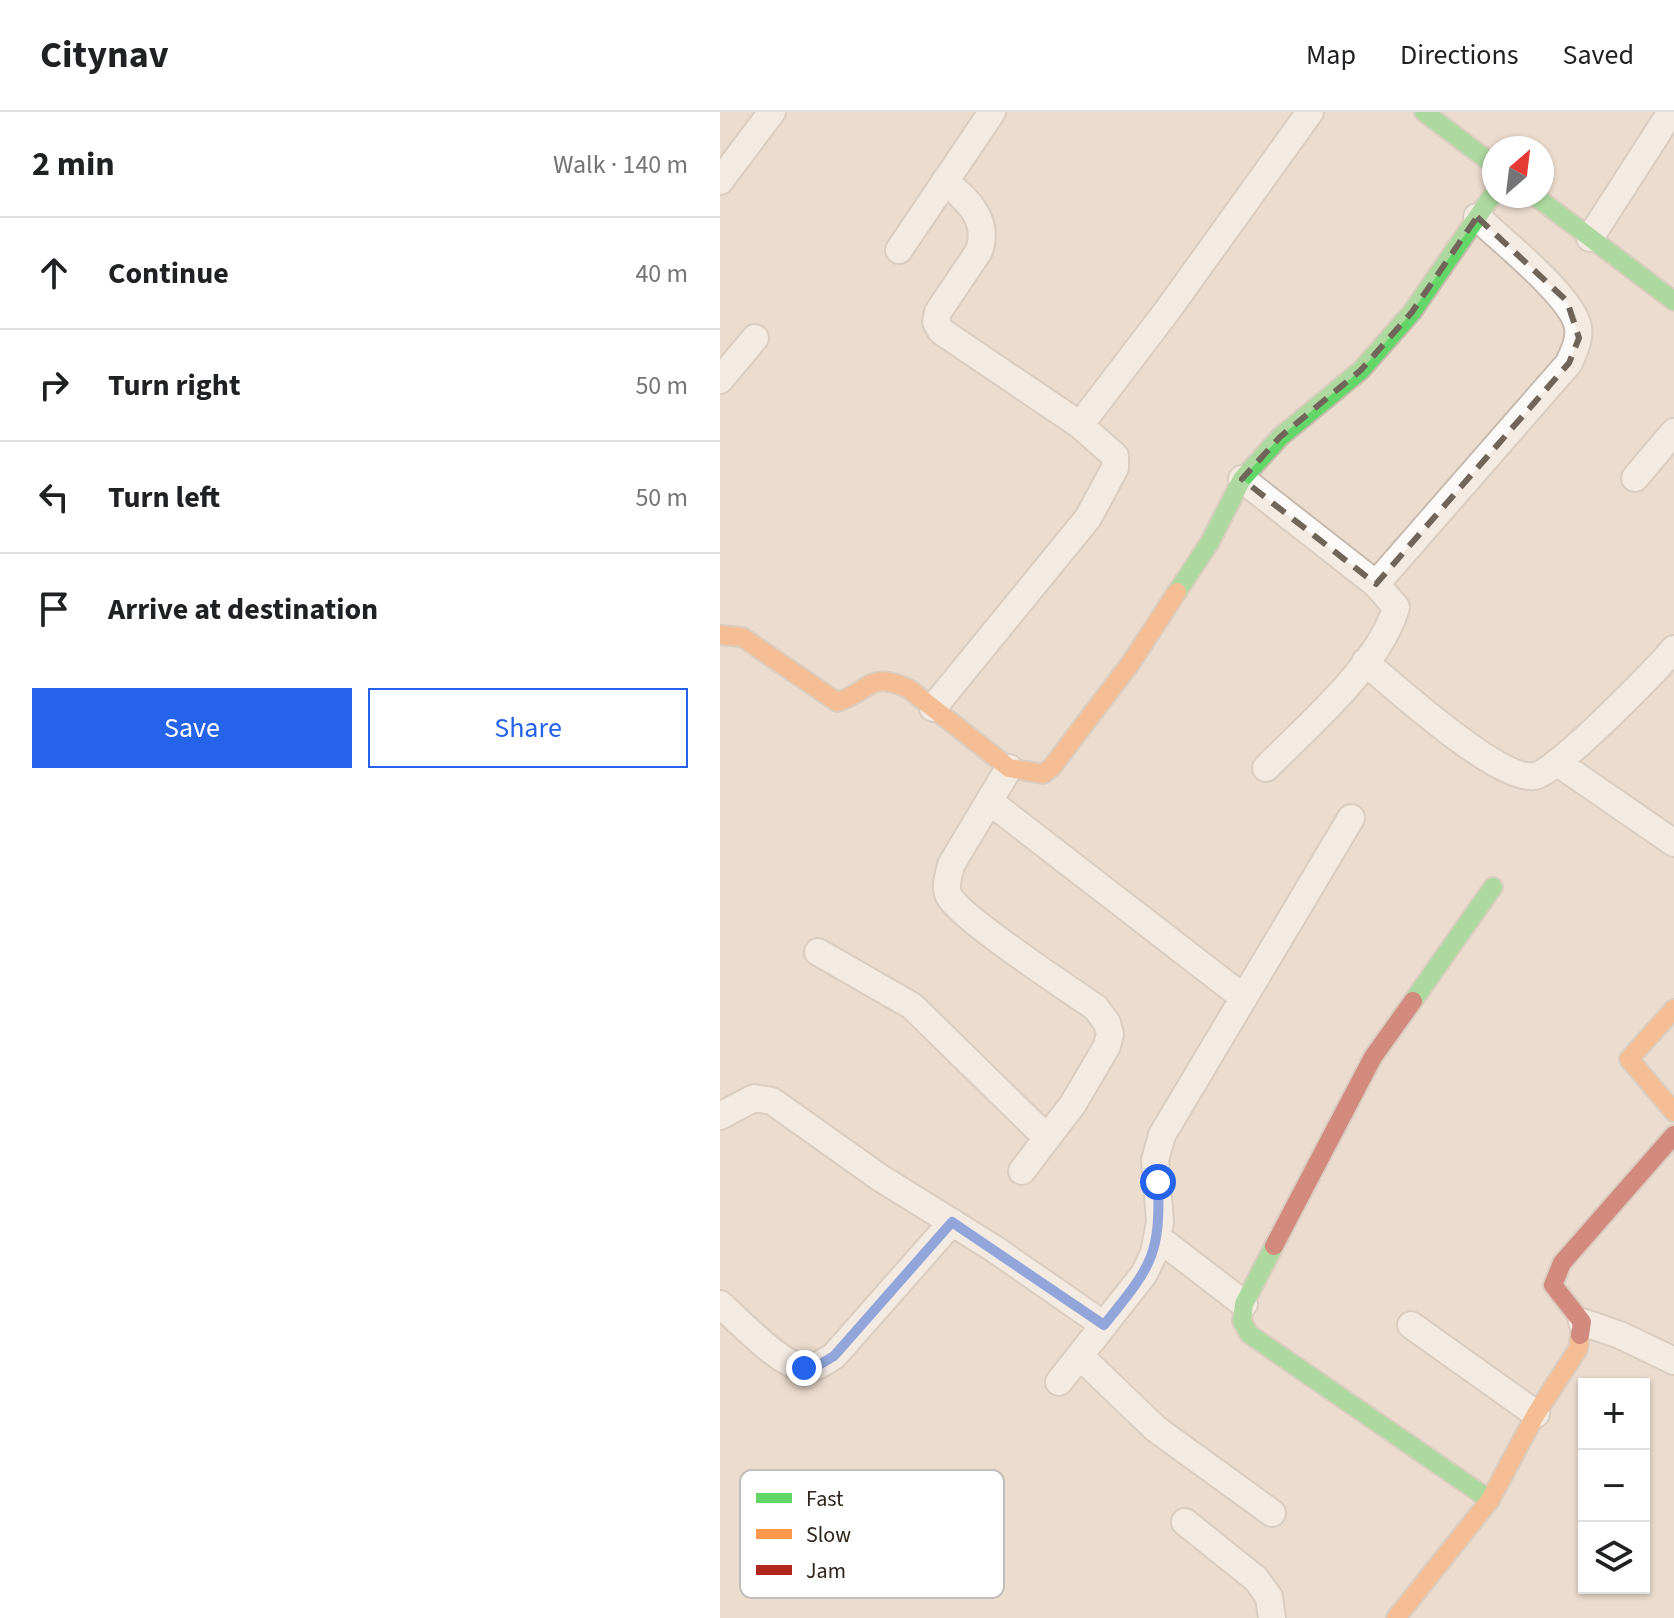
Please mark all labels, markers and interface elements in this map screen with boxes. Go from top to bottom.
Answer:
text: Citynav [40,28,169,82]
text: Map [1306,35,1356,75]
text: Directions [1400,35,1519,75]
text: Saved [1563,35,1634,75]
north arrow [1482,136,1554,208]
text: 2 min [32,140,115,189]
text: Walk · 140 m [553,146,688,183]
icon: ahead [32,251,76,295]
text: Continue [108,252,229,295]
text: 40 m [635,255,688,292]
icon: right [32,363,76,407]
text: Turn right [108,364,240,407]
text: 50 m [635,367,688,404]
icon: left [32,475,76,519]
text: Turn left [108,476,220,519]
text: 50 m [635,479,688,516]
icon: arrive [32,587,76,631]
text: Arrive at destination [108,588,378,631]
button: Save [32,688,352,768]
button: Share [368,688,688,768]
route start [1140,1164,1176,1200]
route end [786,1350,822,1386]
map controls [1578,1378,1650,1594]
button: + [1578,1378,1650,1450]
button: − [1578,1450,1650,1522]
legend [740,1470,1004,1598]
text: Fast [806,1483,844,1515]
text: Slow [806,1519,851,1551]
button: layers [1578,1522,1650,1594]
text: Jam [806,1555,846,1587]

